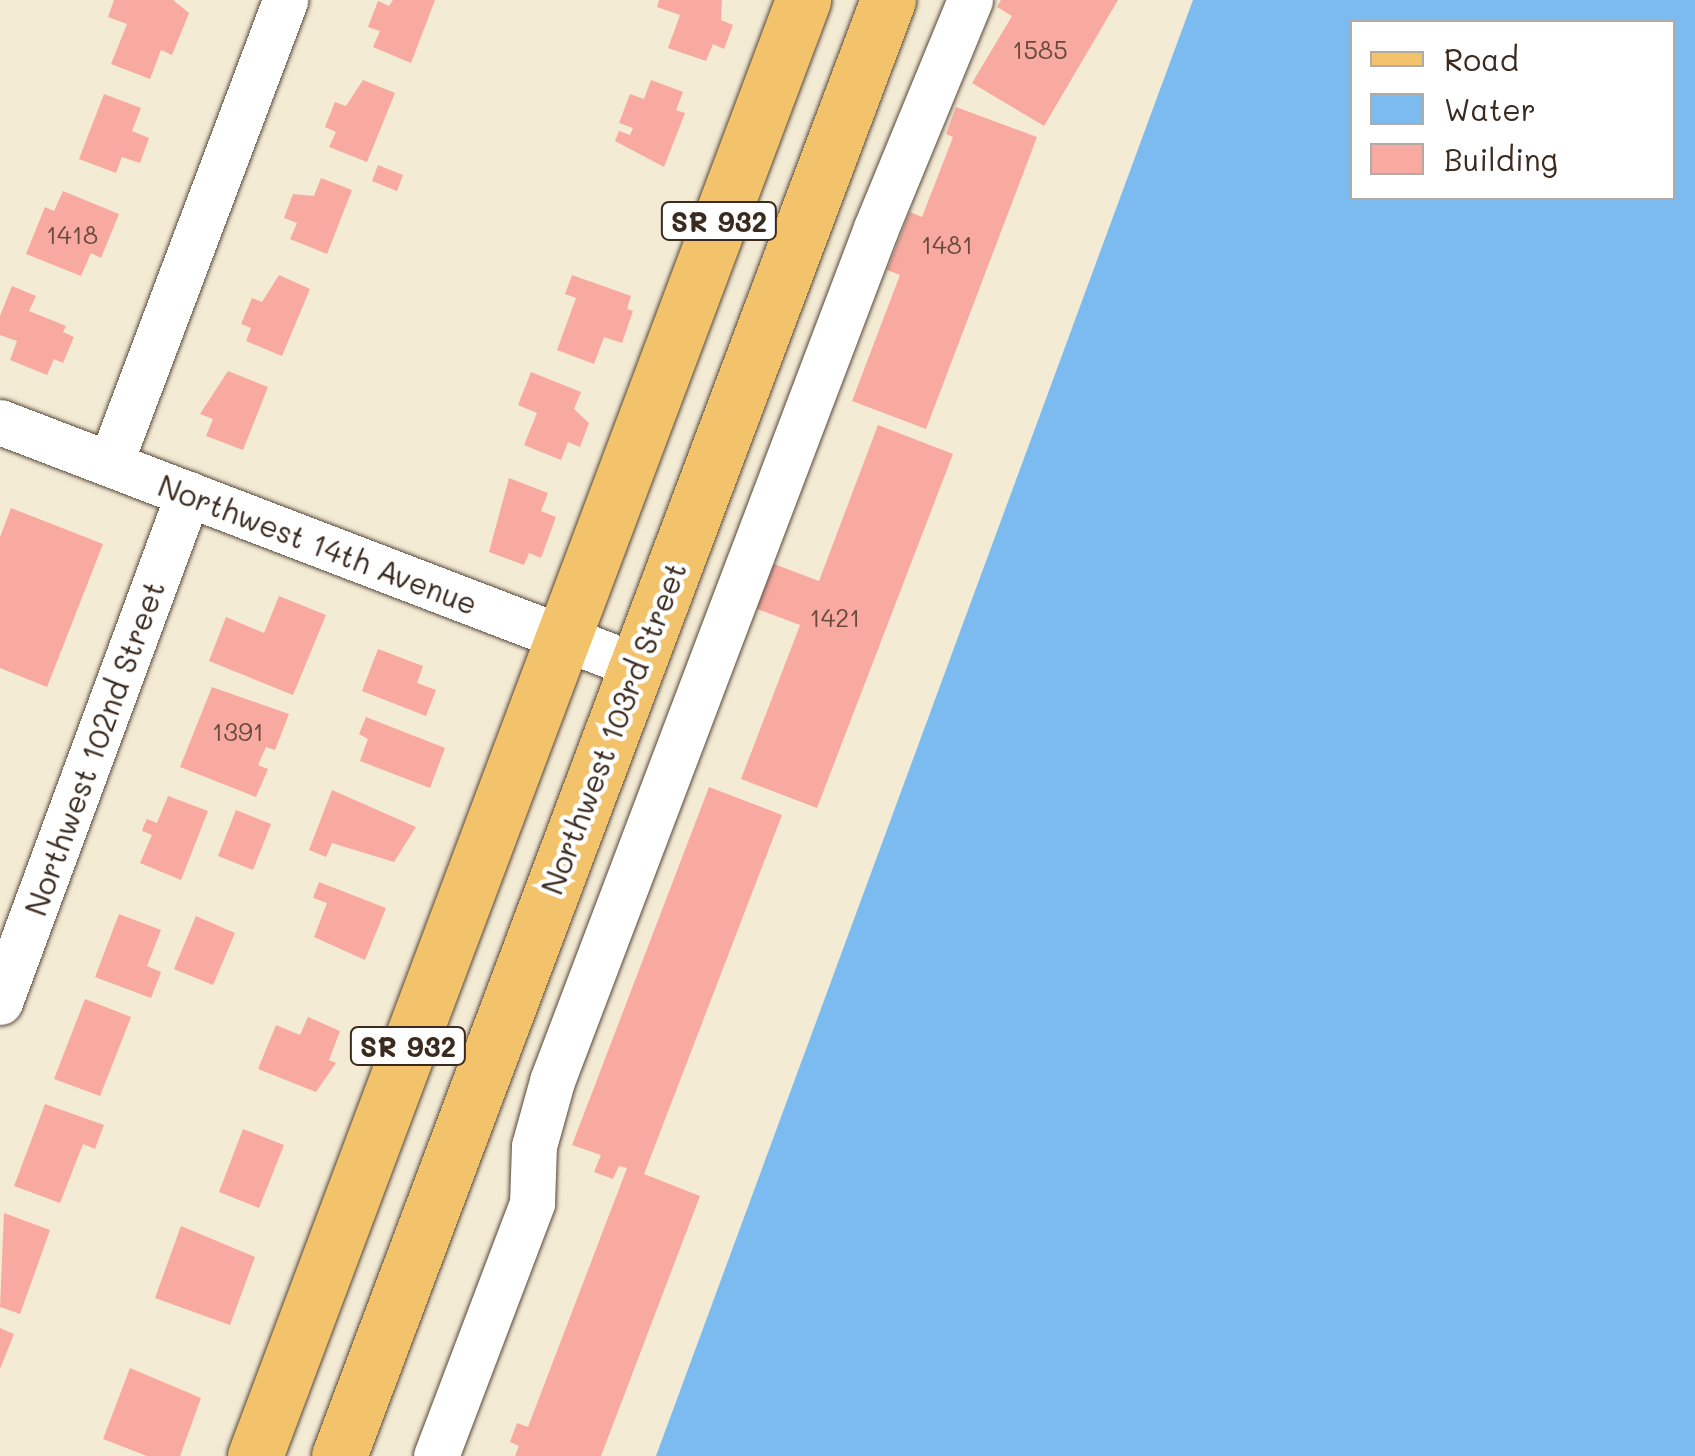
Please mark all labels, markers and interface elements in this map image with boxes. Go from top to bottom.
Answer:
legend [1350,20,1675,200]
house number: 1585 [1012,34,1068,64]
text: Road [1444,39,1519,79]
text: Water [1444,89,1536,129]
text: Building [1444,139,1558,179]
road number: SR 932 [659,198,779,244]
house number: 1418 [46,219,98,249]
house number: 1481 [921,229,973,259]
street label: Northwest 14th Avenue [153,466,483,622]
street label: Northwest 103rd Street [533,557,693,899]
street label: Northwest 102nd Street [17,576,171,920]
house number: 1421 [810,602,860,632]
house number: 1391 [212,716,264,746]
road number: SR 932 [348,1023,468,1069]

